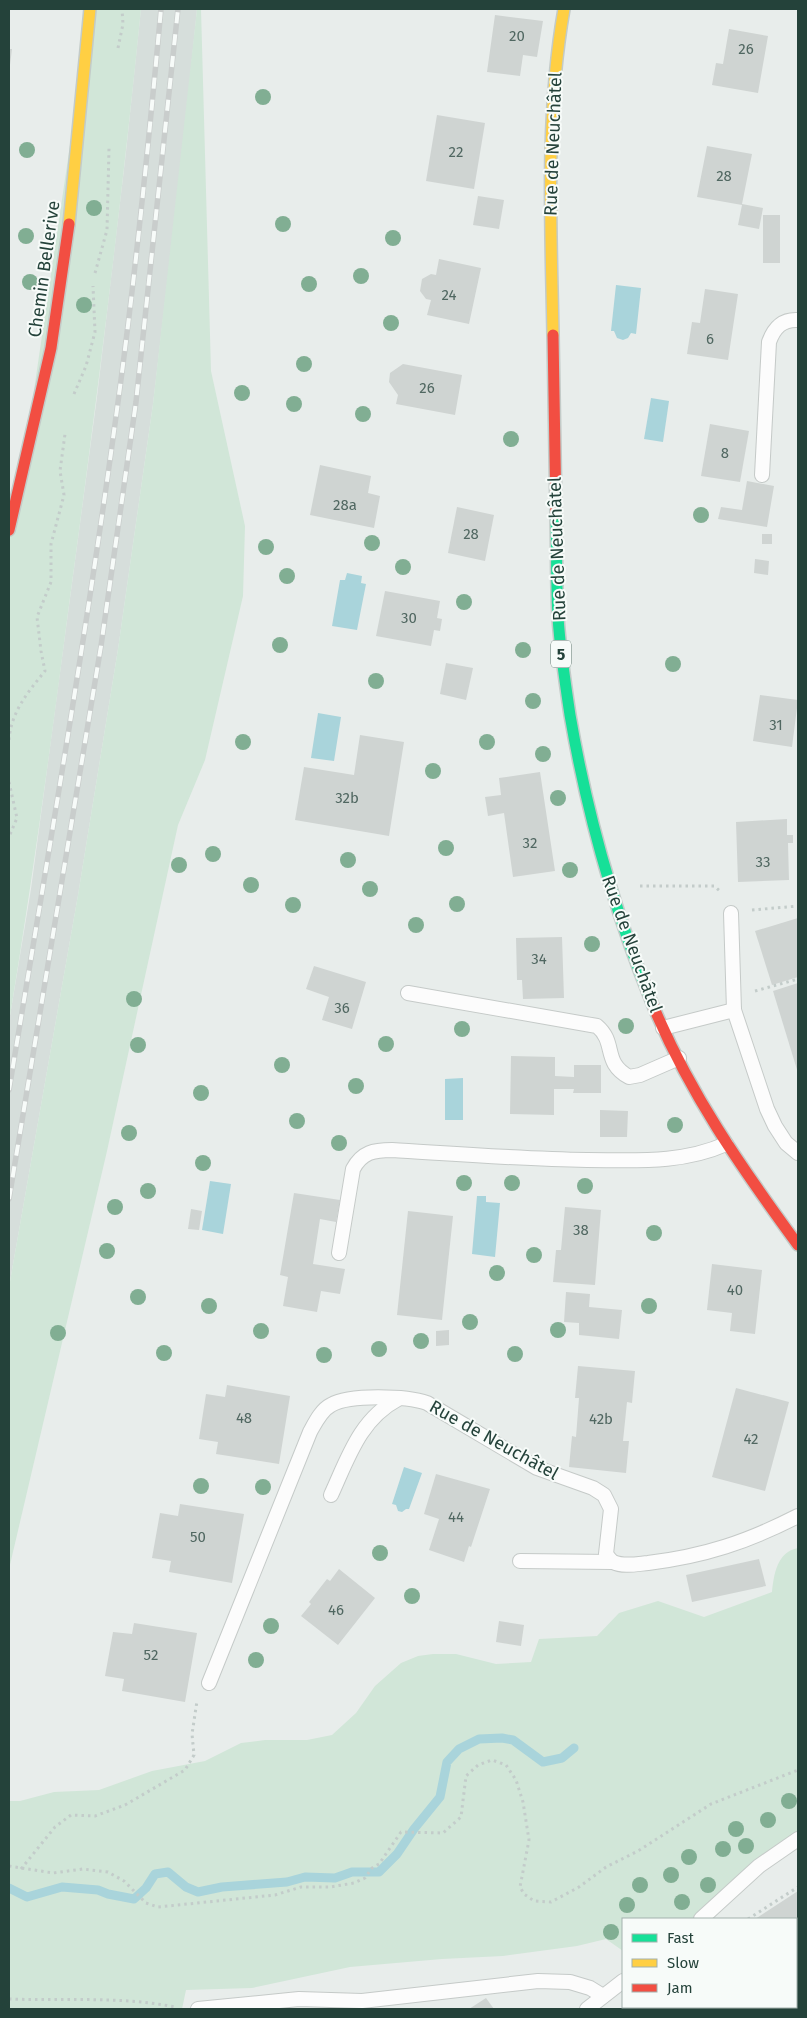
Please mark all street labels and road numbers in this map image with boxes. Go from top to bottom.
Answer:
street label: Rue de Neuchâtel [539,72,567,216]
street label: Chemin Bellerive [24,199,64,339]
street label: Rue de Neuchâtel [543,477,571,621]
road number: 5 [551,641,571,668]
street label: Rue de Neuchâtel [597,873,667,1015]
street label: Rue de Neuchâtel [426,1395,562,1485]

